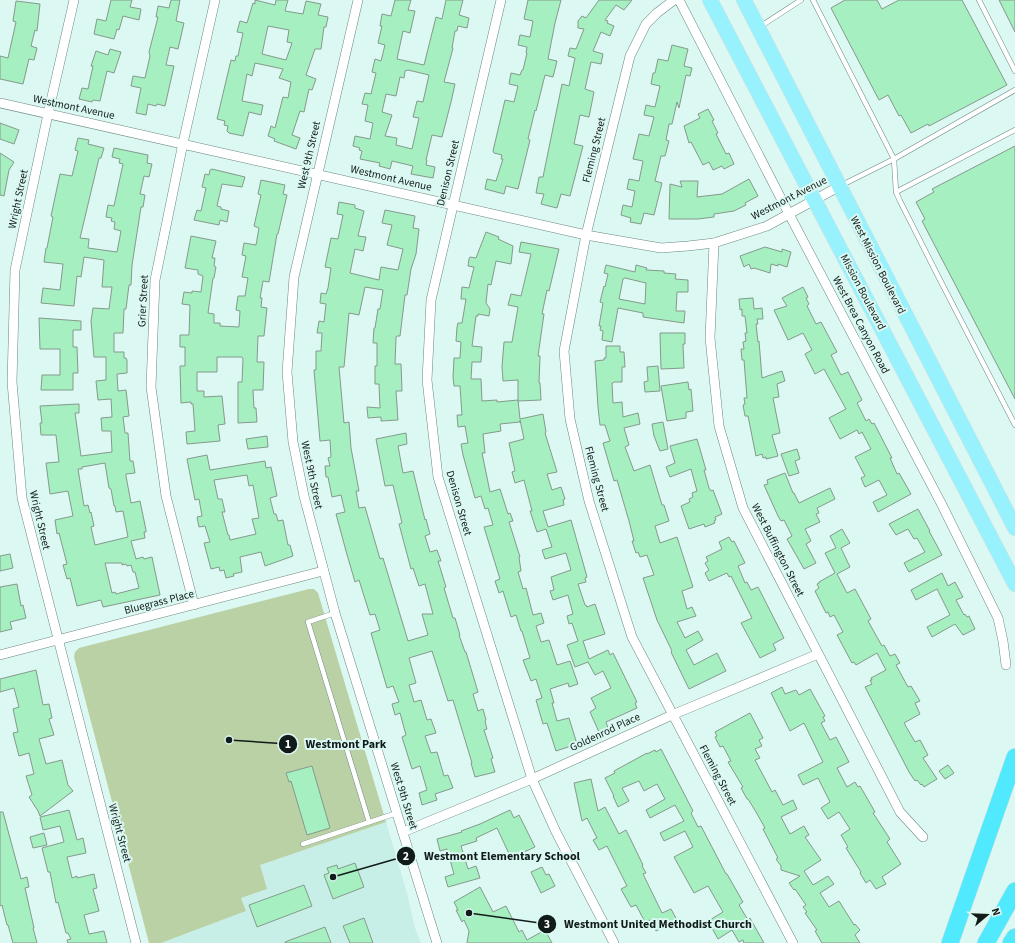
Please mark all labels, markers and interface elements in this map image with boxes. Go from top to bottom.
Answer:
street label: Westmont Avenue [32,91,117,123]
street label: Fleming Street [579,115,609,184]
street label: West 9th Street [294,119,324,190]
street label: Denison Street [433,138,463,207]
street label: Westmont Avenue [349,161,434,195]
street label: Wright Street [4,168,32,230]
street label: Westmont Avenue [749,172,830,224]
street label: West Mission Boulevard [848,214,908,316]
street label: Mission Boulevard [837,252,889,332]
street label: Grier Street [134,274,152,328]
street label: West Brea Canyon Road [829,274,893,376]
street label: West 9th Street [297,440,327,511]
street label: Fleming Street [581,445,613,513]
street label: Denison Street [443,469,476,538]
street label: Wright Street [26,489,54,551]
street label: West Buffington Street [748,501,808,599]
street label: Bluegrass Place [123,586,196,618]
street label: Goldenrod Place [567,709,643,755]
callout: Westmont Park [278,732,395,756]
text: 1 [285,736,291,753]
text: Westmont Park [306,736,387,753]
street label: Fleming Street [696,742,740,808]
street label: West 9th Street [387,761,421,832]
street label: Wright Street [105,802,135,864]
callout: Westmont Elementary School [396,844,588,868]
text: 2 [403,848,409,865]
text: Westmont Elementary School [424,848,581,865]
north arrow [967,895,1007,935]
text: N [988,906,1004,918]
callout: Westmont United Methodist Church [537,912,760,936]
text: 3 [544,916,550,933]
text: Westmont United Methodist Church [564,916,752,933]

